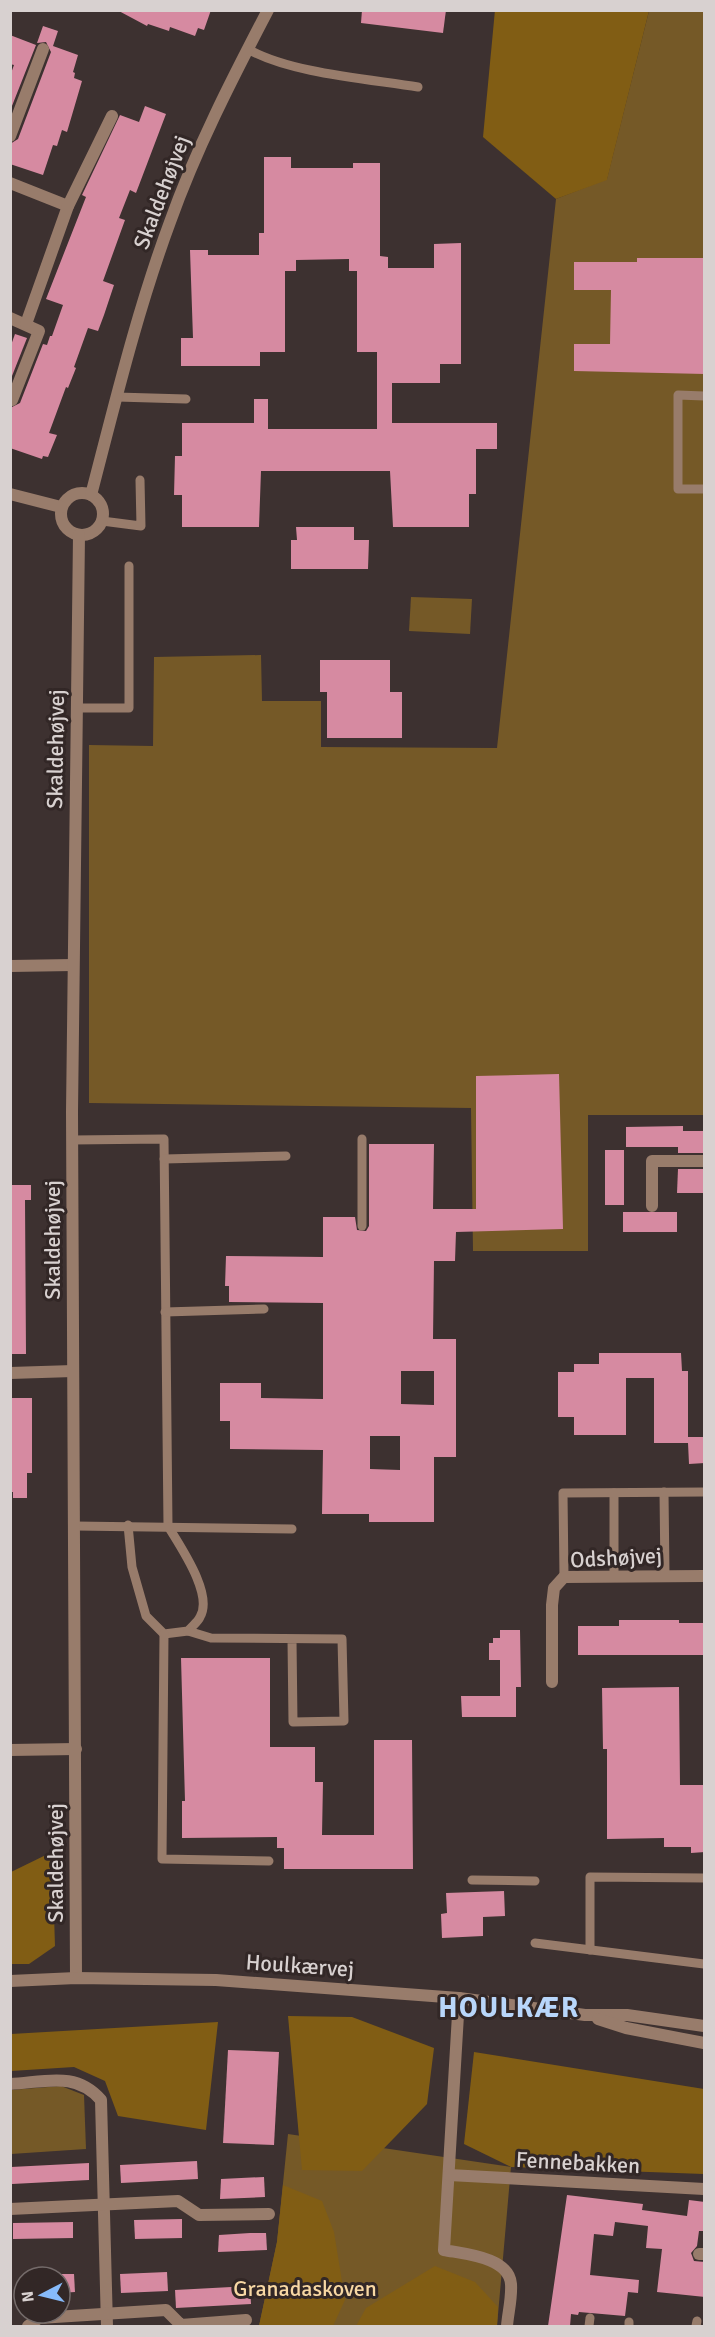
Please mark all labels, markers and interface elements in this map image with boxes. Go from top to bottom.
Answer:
street label: Skaldehøjvej [127,132,196,253]
street label: Skaldehøjvej [41,689,70,809]
street label: Skaldehøjvej [39,1180,66,1300]
street label: Odshøjvej [569,1542,663,1573]
street label: Skaldehøjvej [42,1803,69,1923]
street label: Houlkærvej [245,1948,355,1983]
district label: HOULKÆR [438,1991,580,2025]
street label: Fennebakken [515,2146,641,2179]
north arrow [12,2265,72,2325]
park label: Granadaskoven [233,2275,377,2302]
text: N [18,2290,39,2303]

